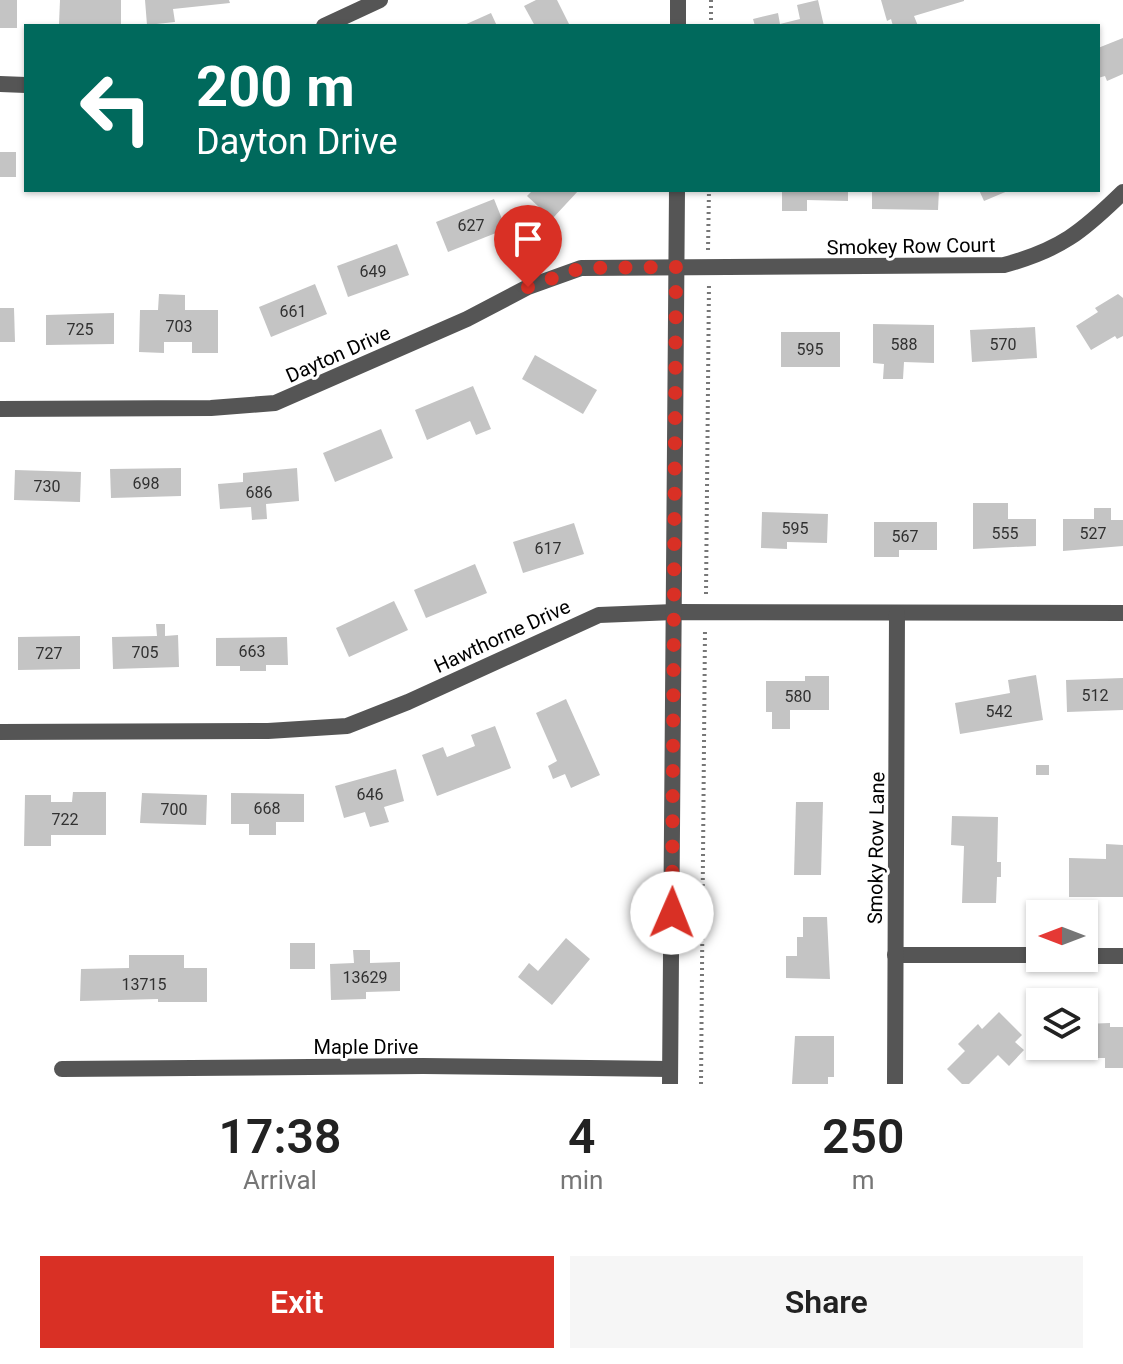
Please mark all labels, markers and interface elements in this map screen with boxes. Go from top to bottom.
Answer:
text: 200 m [196,54,355,120]
icon: left [64,56,168,160]
text: Dayton Drive [196,121,398,163]
pin [494,205,562,287]
house number: 627 [458,216,484,235]
icon: arrive [506,217,550,261]
street label: Smokey Row Court [826,233,996,259]
house number: 649 [360,262,386,281]
house number: 661 [280,302,306,321]
house number: 703 [166,317,192,336]
house number: 725 [67,320,93,339]
street label: Dayton Drive [282,320,394,388]
house number: 588 [891,335,917,354]
house number: 570 [990,335,1016,354]
house number: 595 [797,340,823,359]
house number: 698 [133,474,159,493]
house number: 730 [34,477,60,496]
house number: 686 [246,483,272,502]
house number: 595 [782,519,808,538]
house number: 555 [992,524,1018,543]
house number: 527 [1080,524,1106,543]
house number: 567 [892,527,918,546]
house number: 617 [535,539,561,558]
street label: Hawthorne Drive [430,594,574,678]
house number: 663 [239,642,265,661]
house number: 705 [132,643,158,662]
house number: 727 [36,644,62,663]
house number: 512 [1082,686,1108,705]
house number: 580 [785,687,811,706]
house number: 542 [986,702,1012,721]
street label: Smoky Row Lane [863,772,889,924]
house number: 646 [357,785,383,804]
house number: 668 [254,799,280,818]
house number: 700 [161,800,187,819]
house number: 722 [52,810,78,829]
position arrow [630,871,714,955]
north arrow [1026,900,1098,972]
map controls [1026,900,1098,1060]
house number: 13629 [343,968,387,987]
house number: 13715 [122,975,166,994]
button: layers [1026,988,1098,1060]
street label: Maple Drive [314,1035,418,1059]
text: 17:38 [219,1108,341,1165]
text: 4 [568,1108,595,1165]
text: 250 [822,1108,904,1165]
text: Arrival [243,1165,317,1195]
text: min [560,1165,603,1195]
text: m [852,1165,875,1195]
button: Exit [40,1256,554,1348]
button: Share [570,1256,1083,1348]

